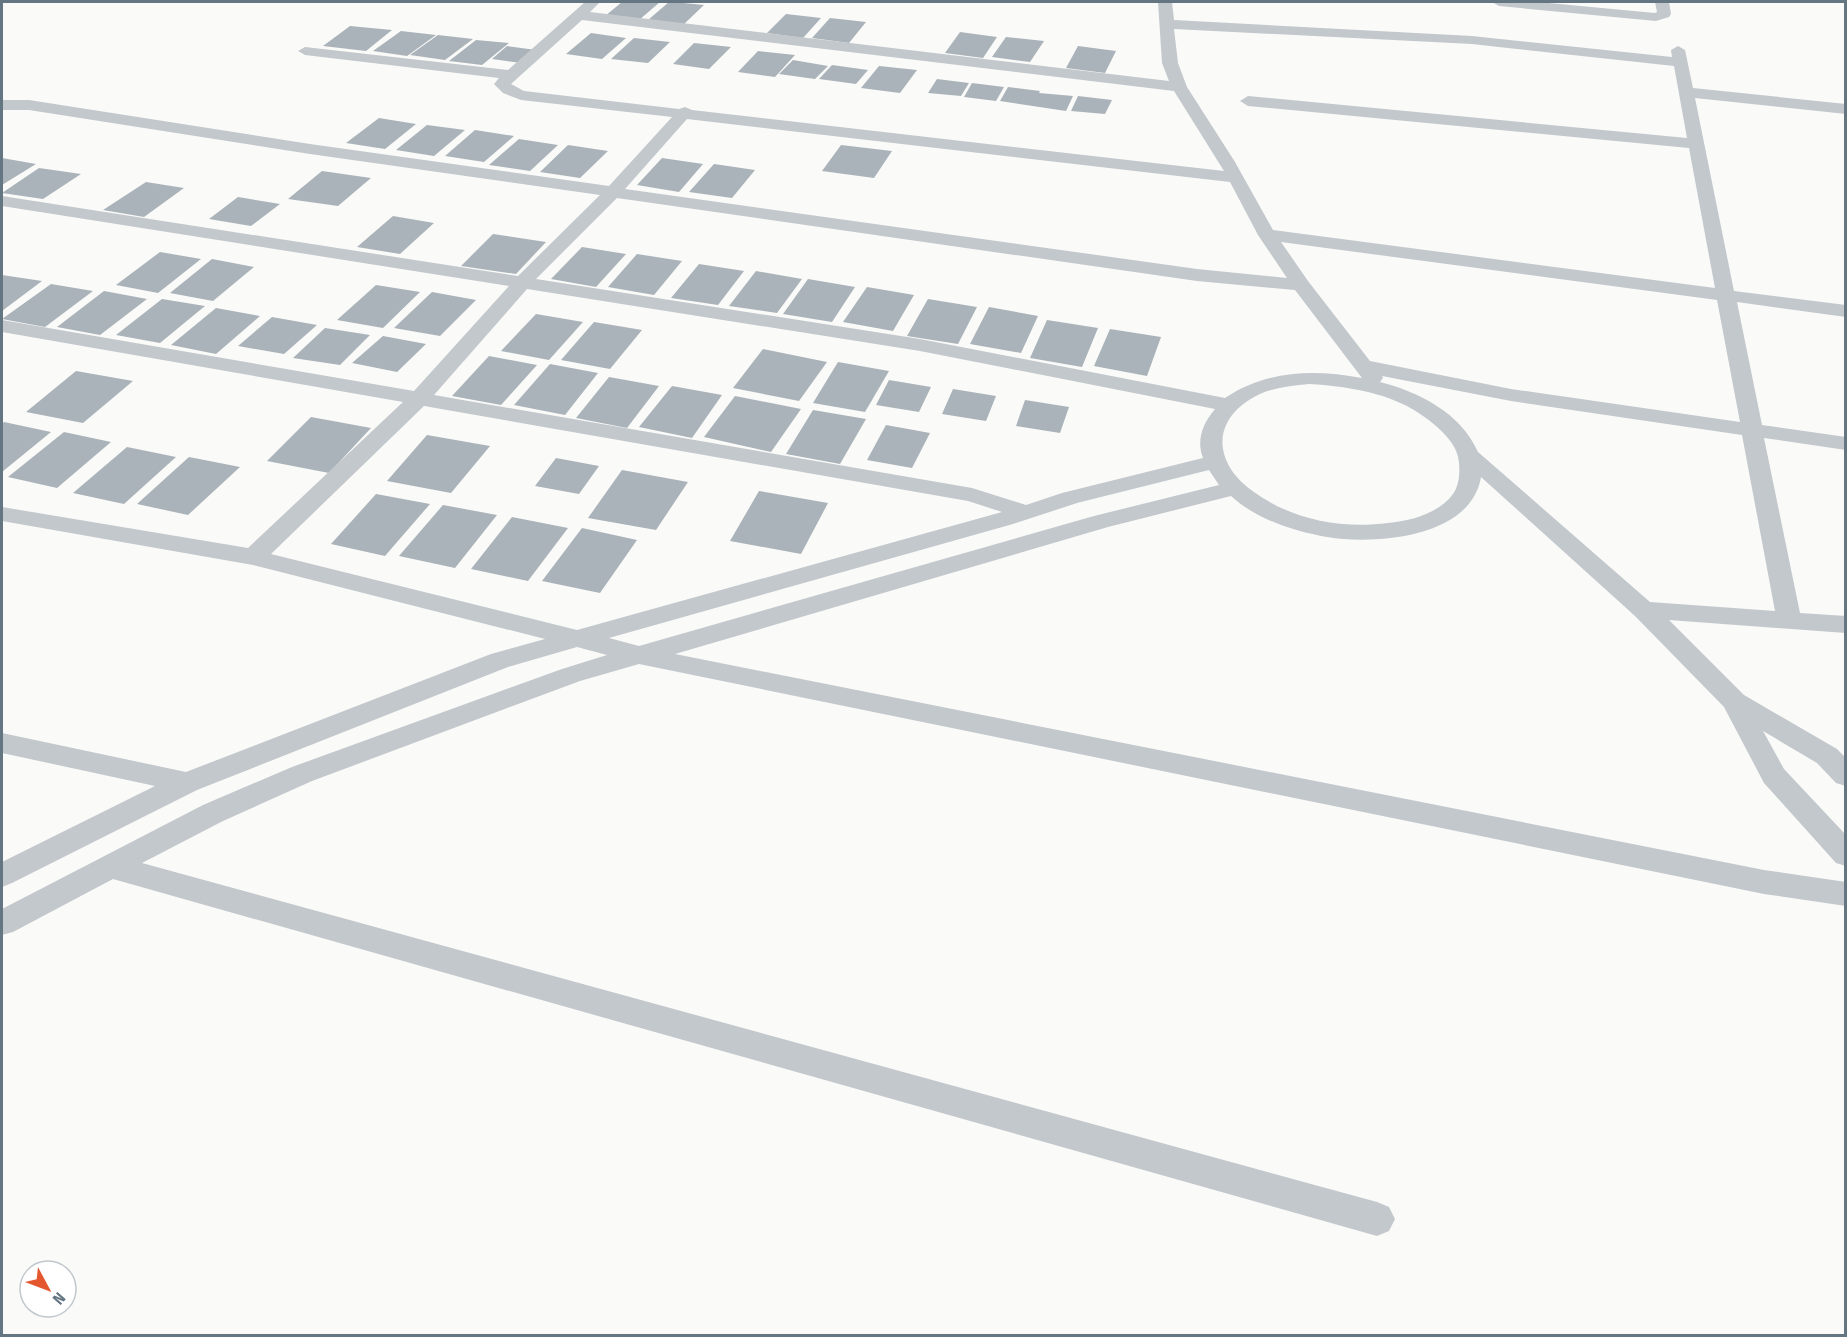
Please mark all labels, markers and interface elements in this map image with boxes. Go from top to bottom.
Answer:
north arrow [18,1259,78,1319]
text: N [49,1289,69,1308]

